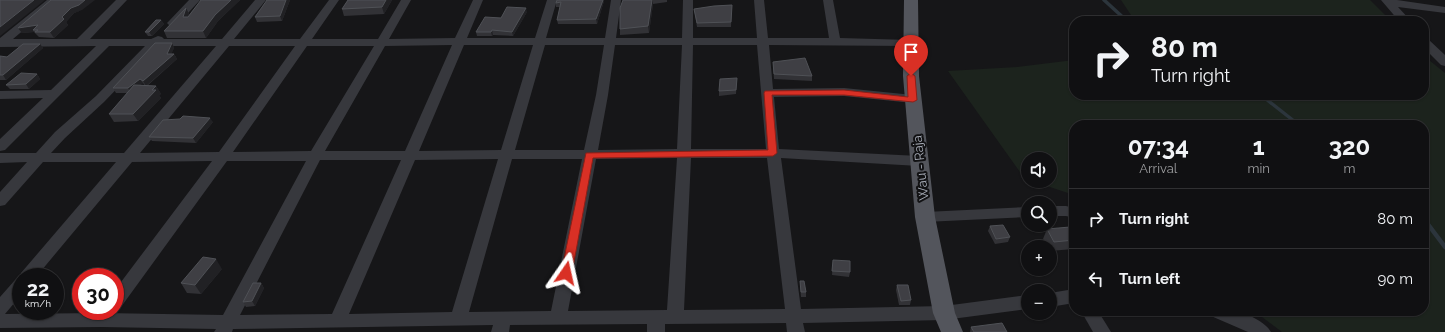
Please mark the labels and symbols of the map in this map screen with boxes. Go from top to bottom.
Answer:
pin [894,35,928,76]
street label: Wau - Raja [910,135,931,201]
position arrow [545,252,587,294]
speed limit sign: 30 [72,268,124,320]

